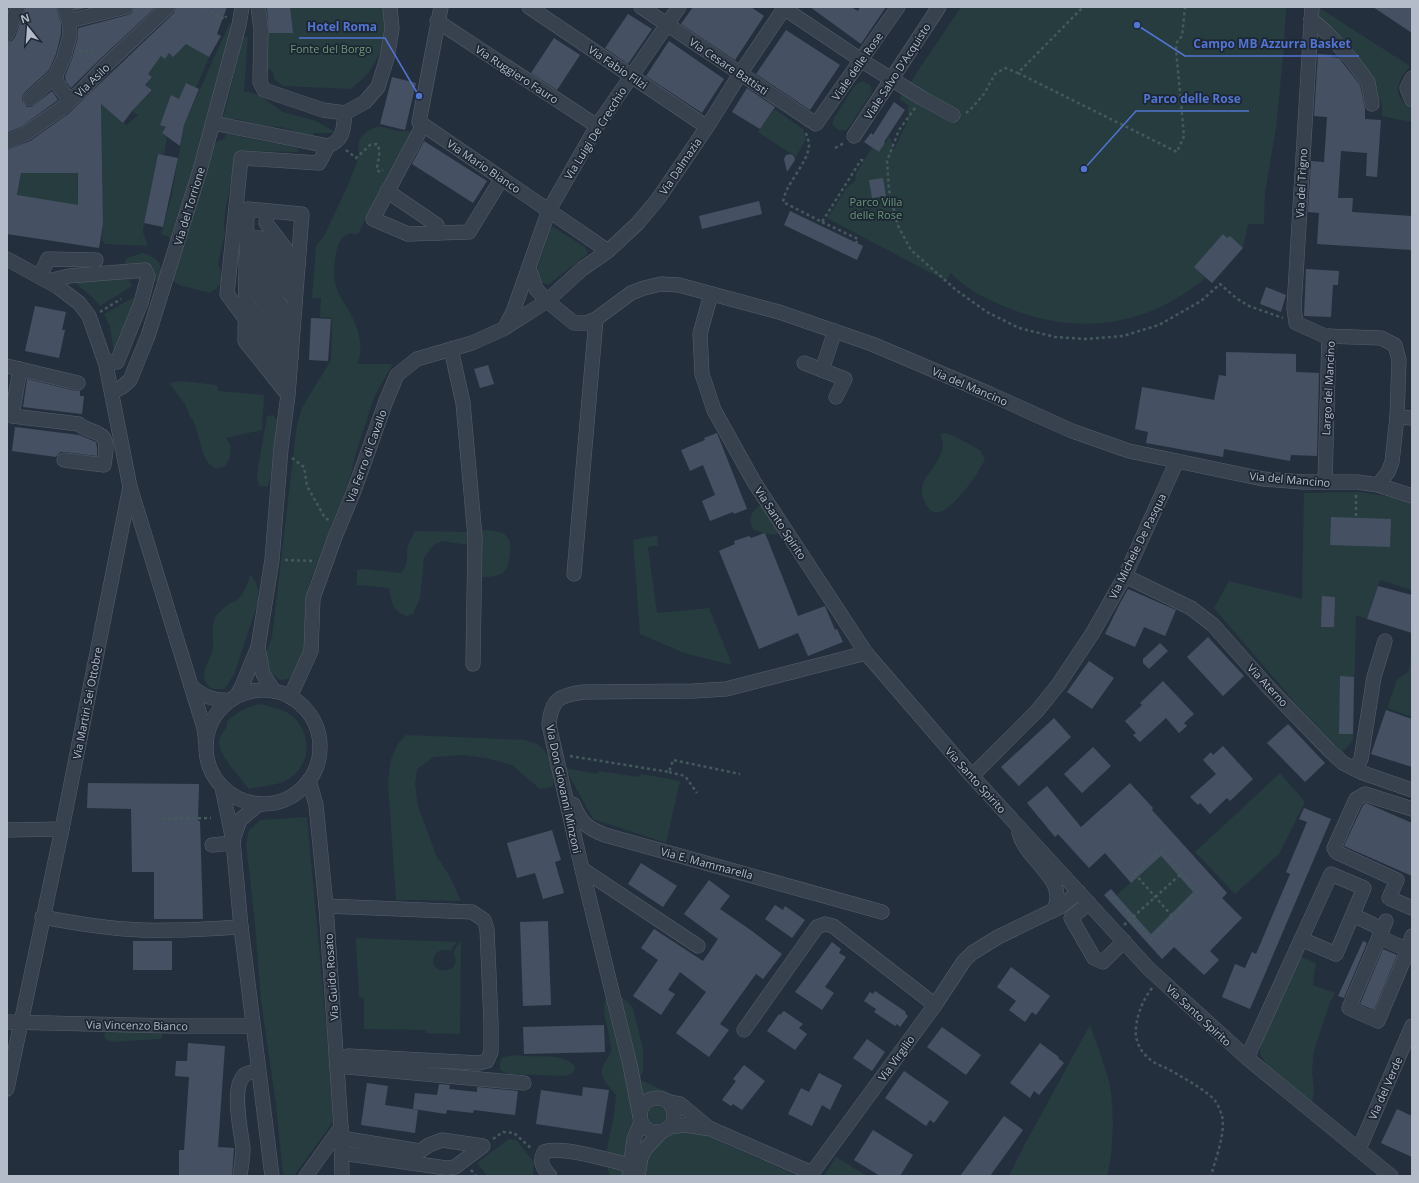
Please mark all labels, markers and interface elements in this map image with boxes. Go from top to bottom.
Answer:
north arrow [8,8,48,48]
text: N [18,9,31,26]
callout: Hotel Roma [299,14,385,38]
text: Hotel Roma [307,18,377,35]
street label: Viale Salvo D'Acquisto [860,20,934,122]
street label: Viale delle Rose [828,29,886,103]
callout: Campo MB Azzurra Basket [1185,32,1359,56]
street label: Via Cesare Battisti [687,34,771,98]
text: Campo MB Azzurra Basket [1193,35,1351,52]
park label: Fonte del Borgo [290,41,372,56]
street label: Via Ruggiero Fauro [473,41,562,107]
street label: Via Fabio Filzi [586,42,650,92]
street label: Via Asilo [71,60,113,100]
street label: Via Luigi De Crecchio [560,84,630,182]
callout: Parco delle Rose [1136,87,1249,111]
text: Parco delle Rose [1143,90,1241,107]
street label: Via Dalmazia [655,135,705,197]
street label: Via Mario Bianco [444,136,524,196]
street label: Via del Trigno [1292,148,1310,218]
street label: Via del Torrione [170,165,208,247]
park label: Parco Villa delle Rose [850,194,902,222]
street label: Largo del Mancino [1318,340,1338,436]
street label: Via del Mancino [930,363,1011,409]
street label: Via Ferro di Cavallo [342,407,390,505]
street label: Via del Mancino [1249,468,1331,490]
street label: Via Santo Spirito [752,484,810,563]
street label: Via Michele De Pasqua [1105,491,1169,601]
street label: Via Martiri Sei Ottobre [69,646,105,760]
street label: Via Aterno [1244,660,1292,710]
street label: Via Don Giovanni Minzoni [543,723,585,855]
street label: Via Santo Spirito [942,744,1010,816]
street label: Via E. Mammarella [659,843,755,883]
street label: Via Guido Rosato [320,933,342,1021]
street label: Via Santo Spirito [1163,981,1235,1049]
street label: Via Vincenzo Bianco [86,1017,188,1033]
street label: Via Virgilio [874,1032,918,1084]
street label: Via del Verde [1365,1054,1405,1122]

